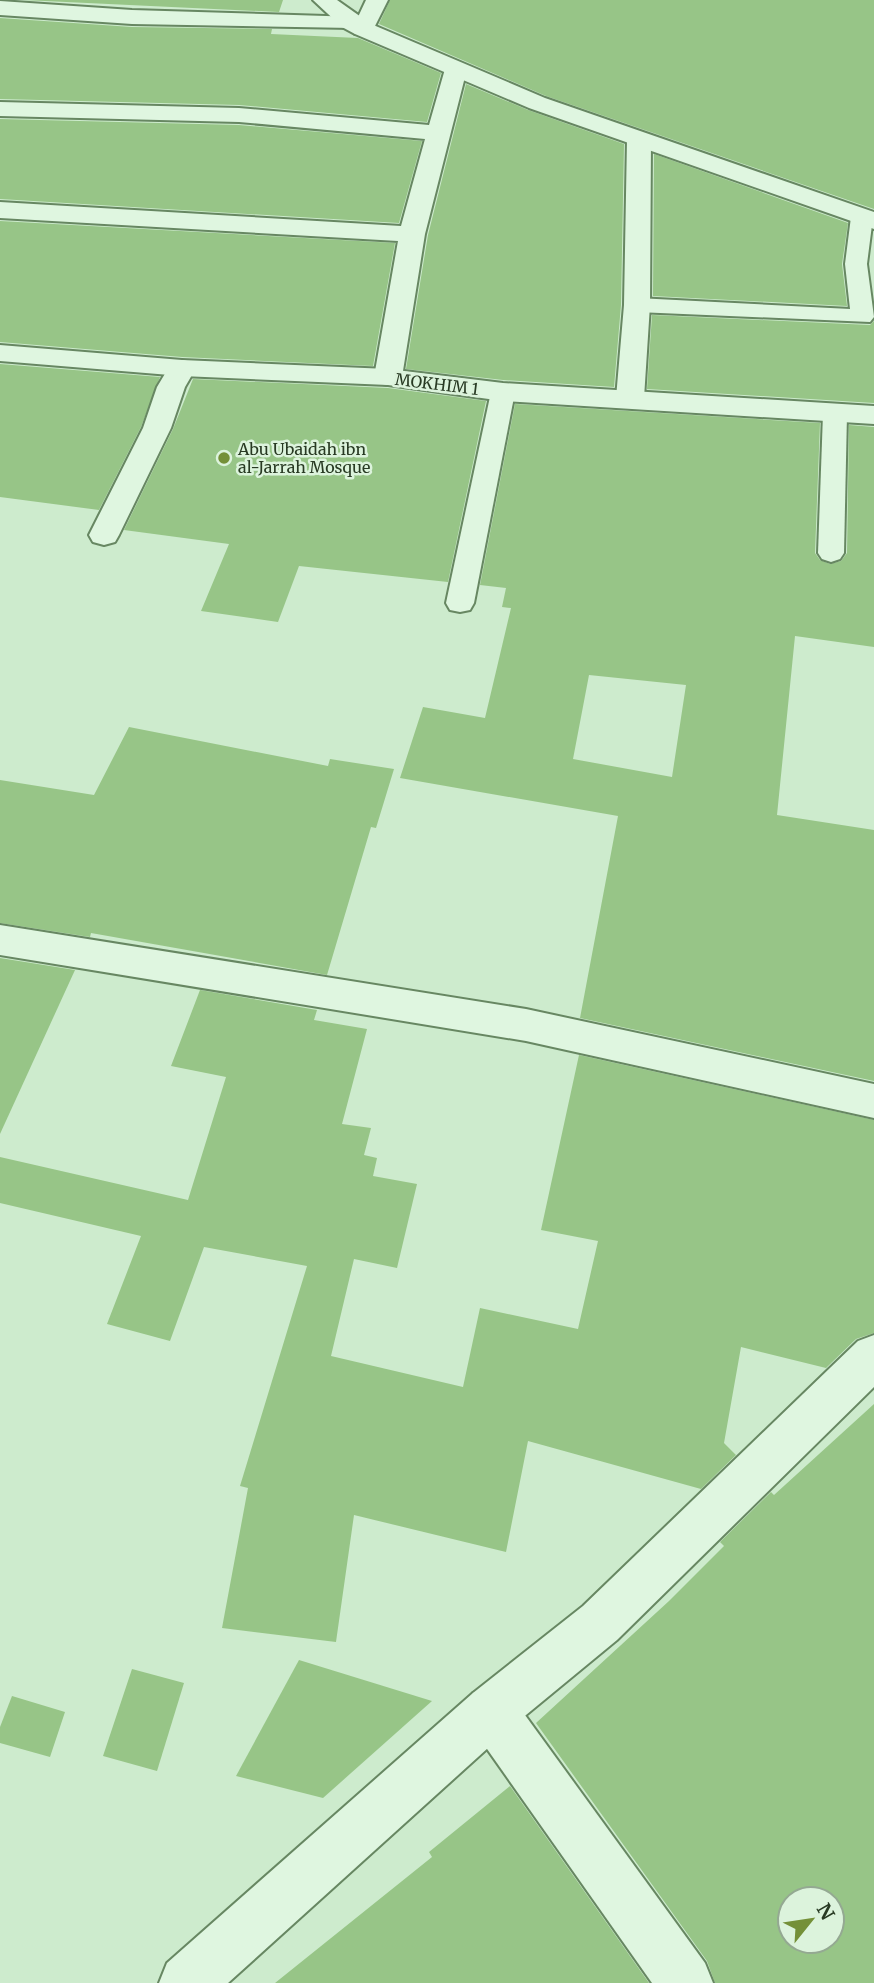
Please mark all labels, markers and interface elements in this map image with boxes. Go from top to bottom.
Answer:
street label: MOKHIM 1 [394,369,480,399]
place label: Abu Ubaidah ibn al-Jarrah Mosque [237,439,370,477]
marker: Abu Ubaidah ibn al-Jarrah Mosque [216,450,232,466]
north arrow [776,1885,846,1955]
text: N [812,1899,840,1924]

